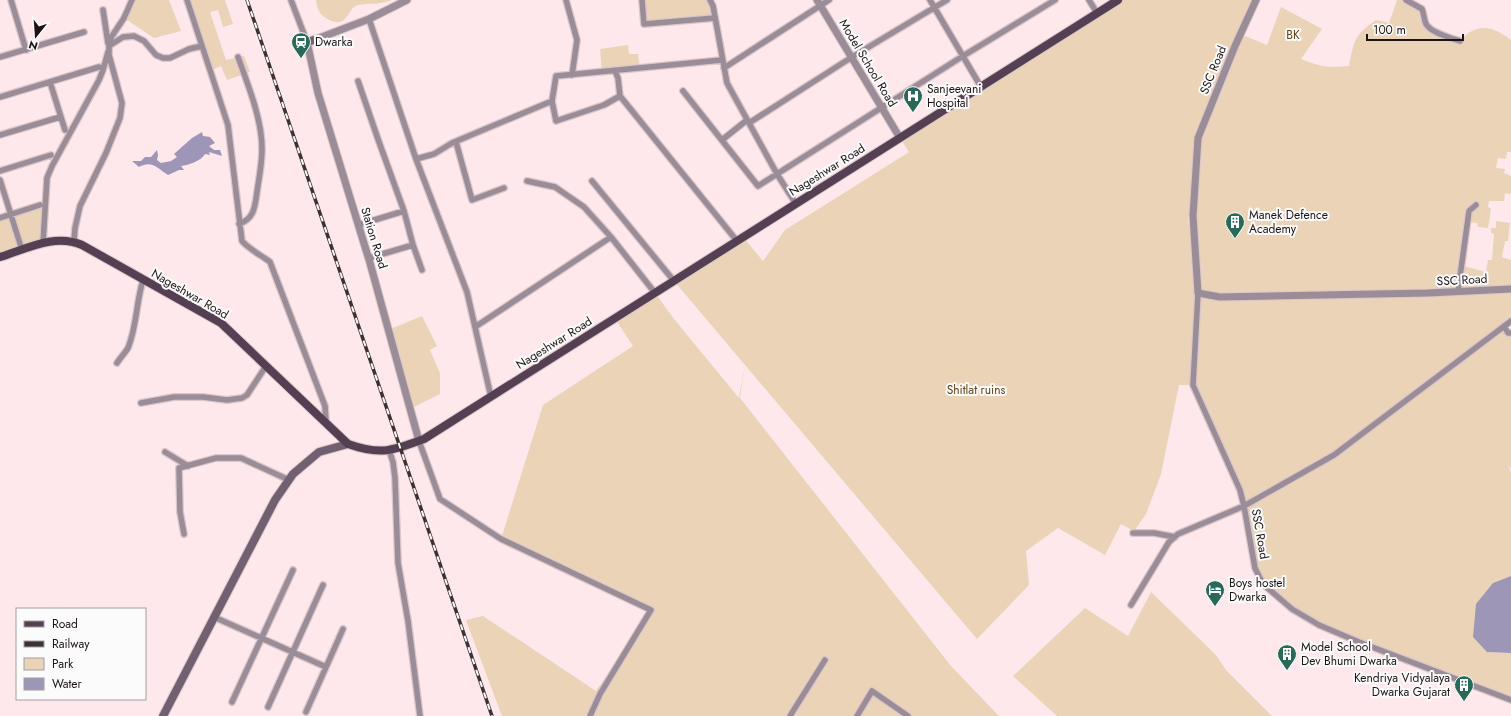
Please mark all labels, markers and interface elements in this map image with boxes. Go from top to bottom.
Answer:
north arrow [16,16,56,56]
street label: Model School Road [835,16,901,110]
scale bar [1367,16,1463,42]
text: 100 m [1373,21,1406,39]
park label: BK [1286,26,1300,44]
station icon: Dwarka [290,31,312,59]
place label: Dwarka [315,33,353,51]
text: N [27,37,40,54]
street label: SSC Road [1195,43,1231,97]
place label: Sanjeevani Hospital [927,80,981,112]
hospital icon: Sanjeevani Hospital [902,85,924,113]
street label: Nageshwar Road [785,139,869,201]
street label: Station Road [356,205,392,271]
place label: Manek Defence Academy [1249,206,1328,238]
building icon: Manek Defence Academy [1224,211,1246,239]
street label: Nageshwar Road [148,265,232,323]
street label: SSC Road [1436,270,1488,290]
street label: Nageshwar Road [512,312,596,374]
park label: Shitlat ruins [947,381,1005,399]
street label: SSC Road [1247,507,1273,561]
place label: Boys hostel Dwarka [1229,574,1285,606]
hotel icon: Boys hostel Dwarka [1204,579,1226,607]
legend [16,608,146,700]
text: Road [52,615,78,633]
text: Railway [52,635,90,653]
place label: Model School Dev Bhumi Dwarka [1301,638,1397,670]
building icon: Model School Dev Bhumi Dwarka [1276,643,1298,671]
text: Park [52,655,74,673]
place label: Kendriya Vidyalaya Dwarka Gujarat [1354,669,1450,701]
building icon: Kendriya Vidyalaya Dwarka Gujarat [1453,674,1475,702]
text: Water [52,675,83,693]

